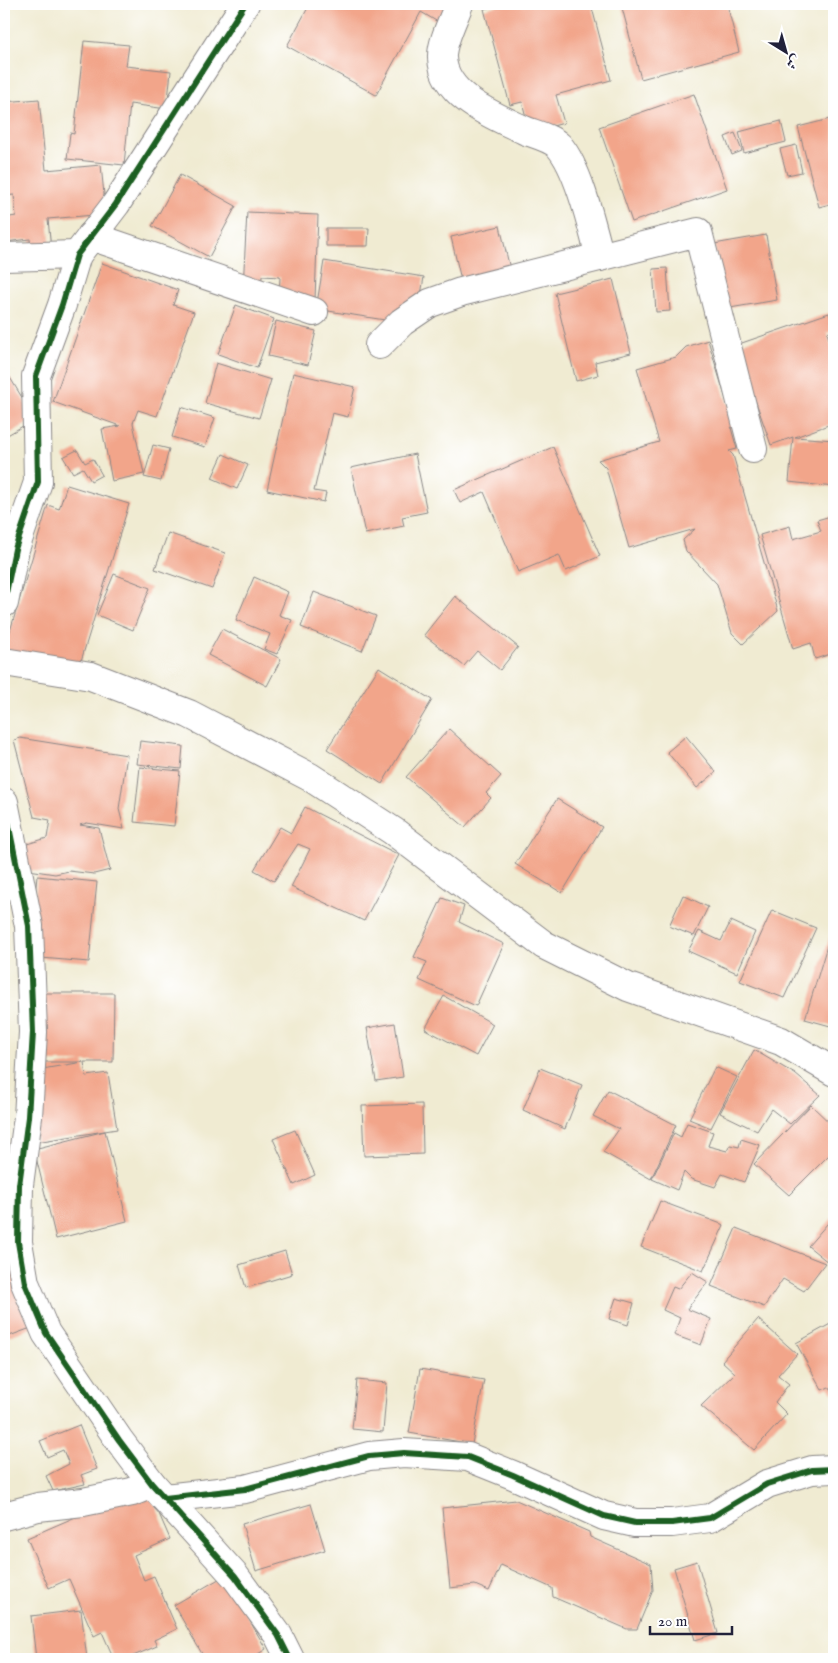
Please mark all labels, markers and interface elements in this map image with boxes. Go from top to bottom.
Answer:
north arrow [760,28,810,78]
text: ش [782,50,804,73]
scale bar [650,1603,733,1635]
text: 20 m [658,1612,688,1631]

